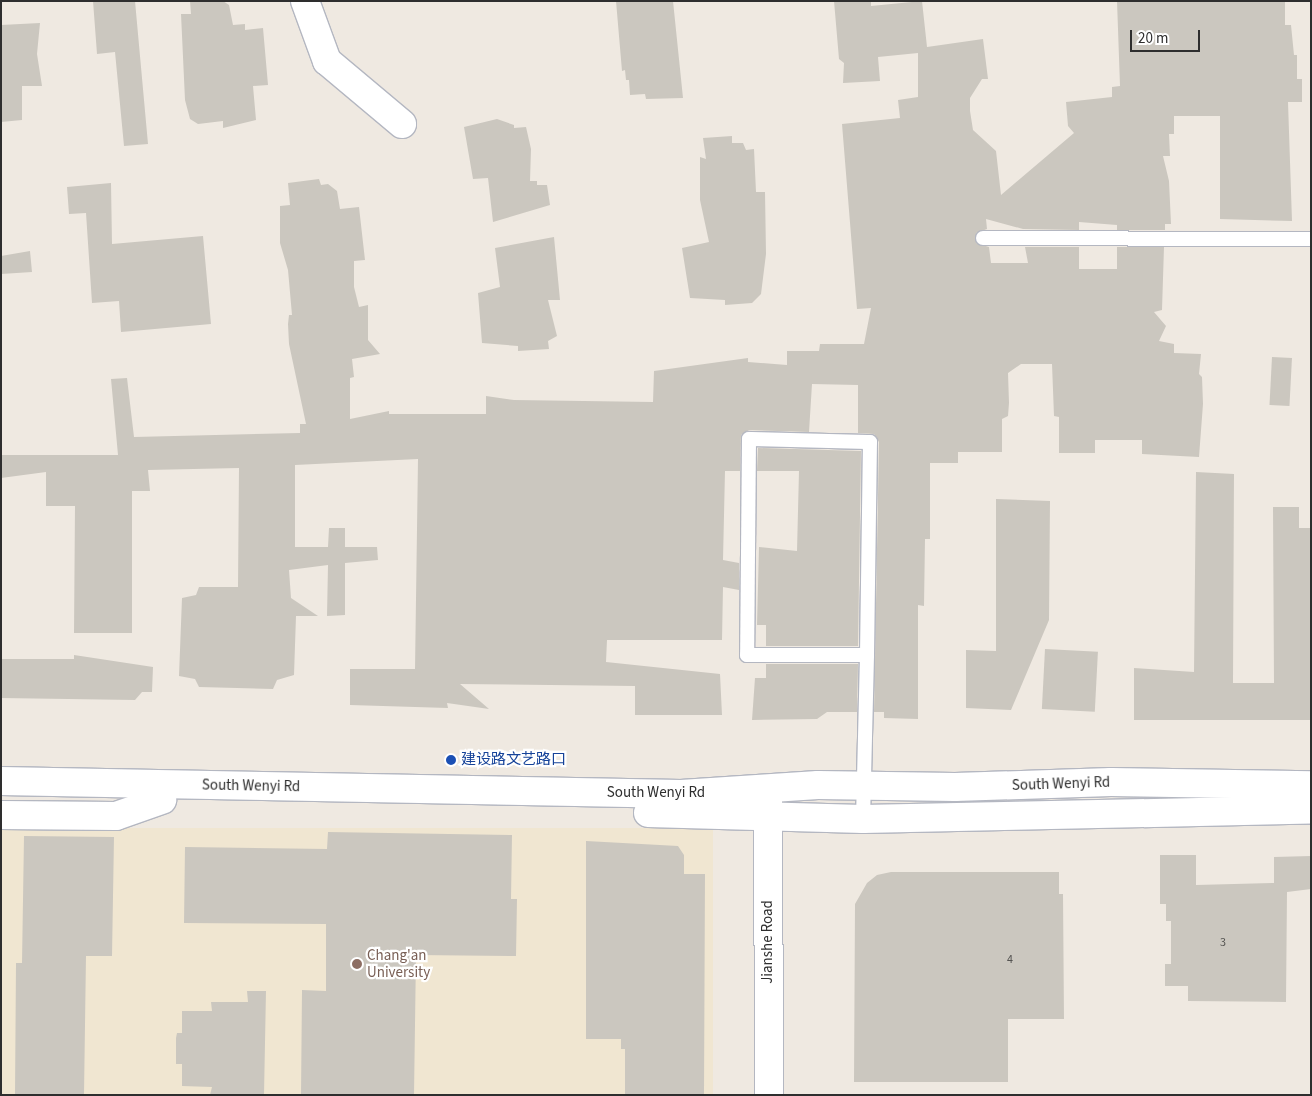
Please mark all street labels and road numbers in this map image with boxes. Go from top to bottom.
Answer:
street label: South Wenyi Rd [1012,773,1110,795]
street label: South Wenyi Rd [202,776,300,796]
street label: South Wenyi Rd [607,784,705,802]
street label: Jianshe Road [759,900,777,984]

